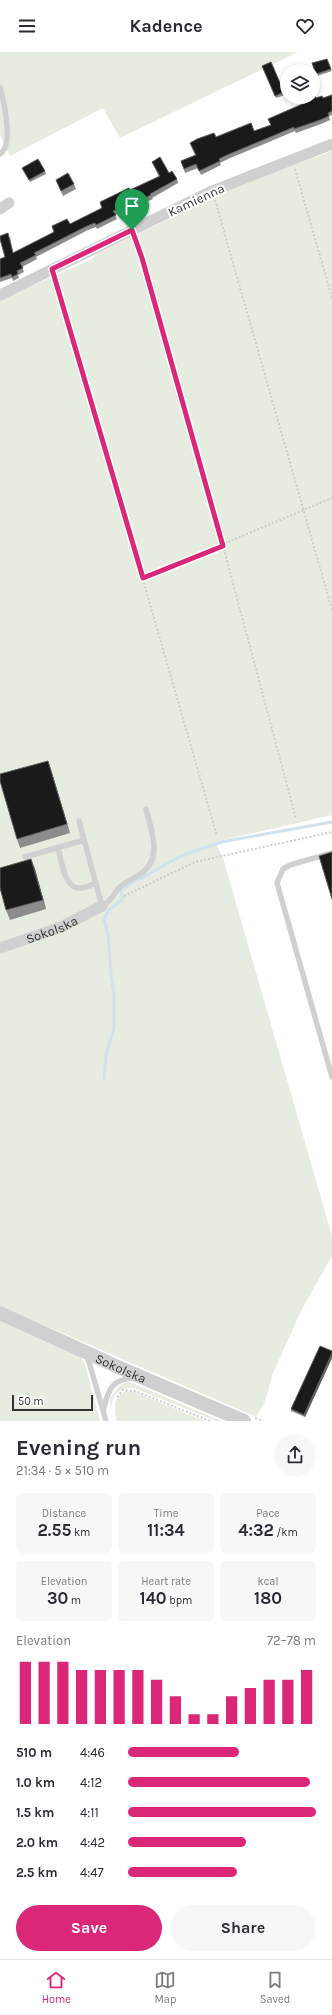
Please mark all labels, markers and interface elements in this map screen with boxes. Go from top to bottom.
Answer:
icon: menu [16,15,38,37]
text: Kadence [129,15,203,37]
icon: heart [294,15,316,37]
map controls [280,64,320,104]
button: layers [280,64,320,104]
street label: Kamienna [165,180,227,220]
pin [115,189,149,230]
icon: arrive [121,195,143,217]
street label: Sokolska [24,912,80,946]
street label: Sokolska [93,1350,149,1386]
scale bar [12,1393,93,1412]
text: 50 m [18,1395,44,1408]
button: share [274,1434,316,1476]
text: Evening run [16,1435,141,1461]
text: 21:34 · 5 × 510 m [16,1463,109,1478]
text: Distance [42,1507,86,1520]
text: Time [154,1507,178,1520]
text: Pace [256,1507,280,1520]
text: 2.55 [38,1520,71,1540]
text: 11:34 [147,1520,185,1540]
text: 4:32 [238,1520,274,1540]
text: km [71,1526,90,1539]
text: /km [274,1526,298,1539]
text: Elevation [41,1575,87,1588]
text: Heart rate [141,1575,191,1588]
text: kcal [257,1575,279,1588]
text: 30 [47,1588,68,1608]
text: 140 [140,1588,167,1608]
text: 180 [254,1588,282,1608]
text: m [68,1594,81,1607]
text: bpm [167,1594,192,1607]
text: Elevation [16,1633,71,1648]
text: 72–78 m [267,1633,316,1648]
text: 510 m [16,1745,52,1760]
text: 4:46 [80,1745,105,1760]
text: 1.0 km [16,1775,55,1790]
text: 4:12 [80,1775,102,1790]
text: 1.5 km [16,1805,54,1820]
text: 4:11 [80,1805,99,1820]
text: 2.0 km [16,1835,58,1850]
text: 4:42 [80,1835,105,1850]
text: 2.5 km [16,1865,58,1880]
text: 4:47 [80,1865,104,1880]
button: Save [16,1905,162,1951]
button: Share [170,1905,316,1951]
tab: Home [42,1969,71,2006]
tab: Map [154,1969,176,2006]
tab: Saved [260,1969,290,2006]

